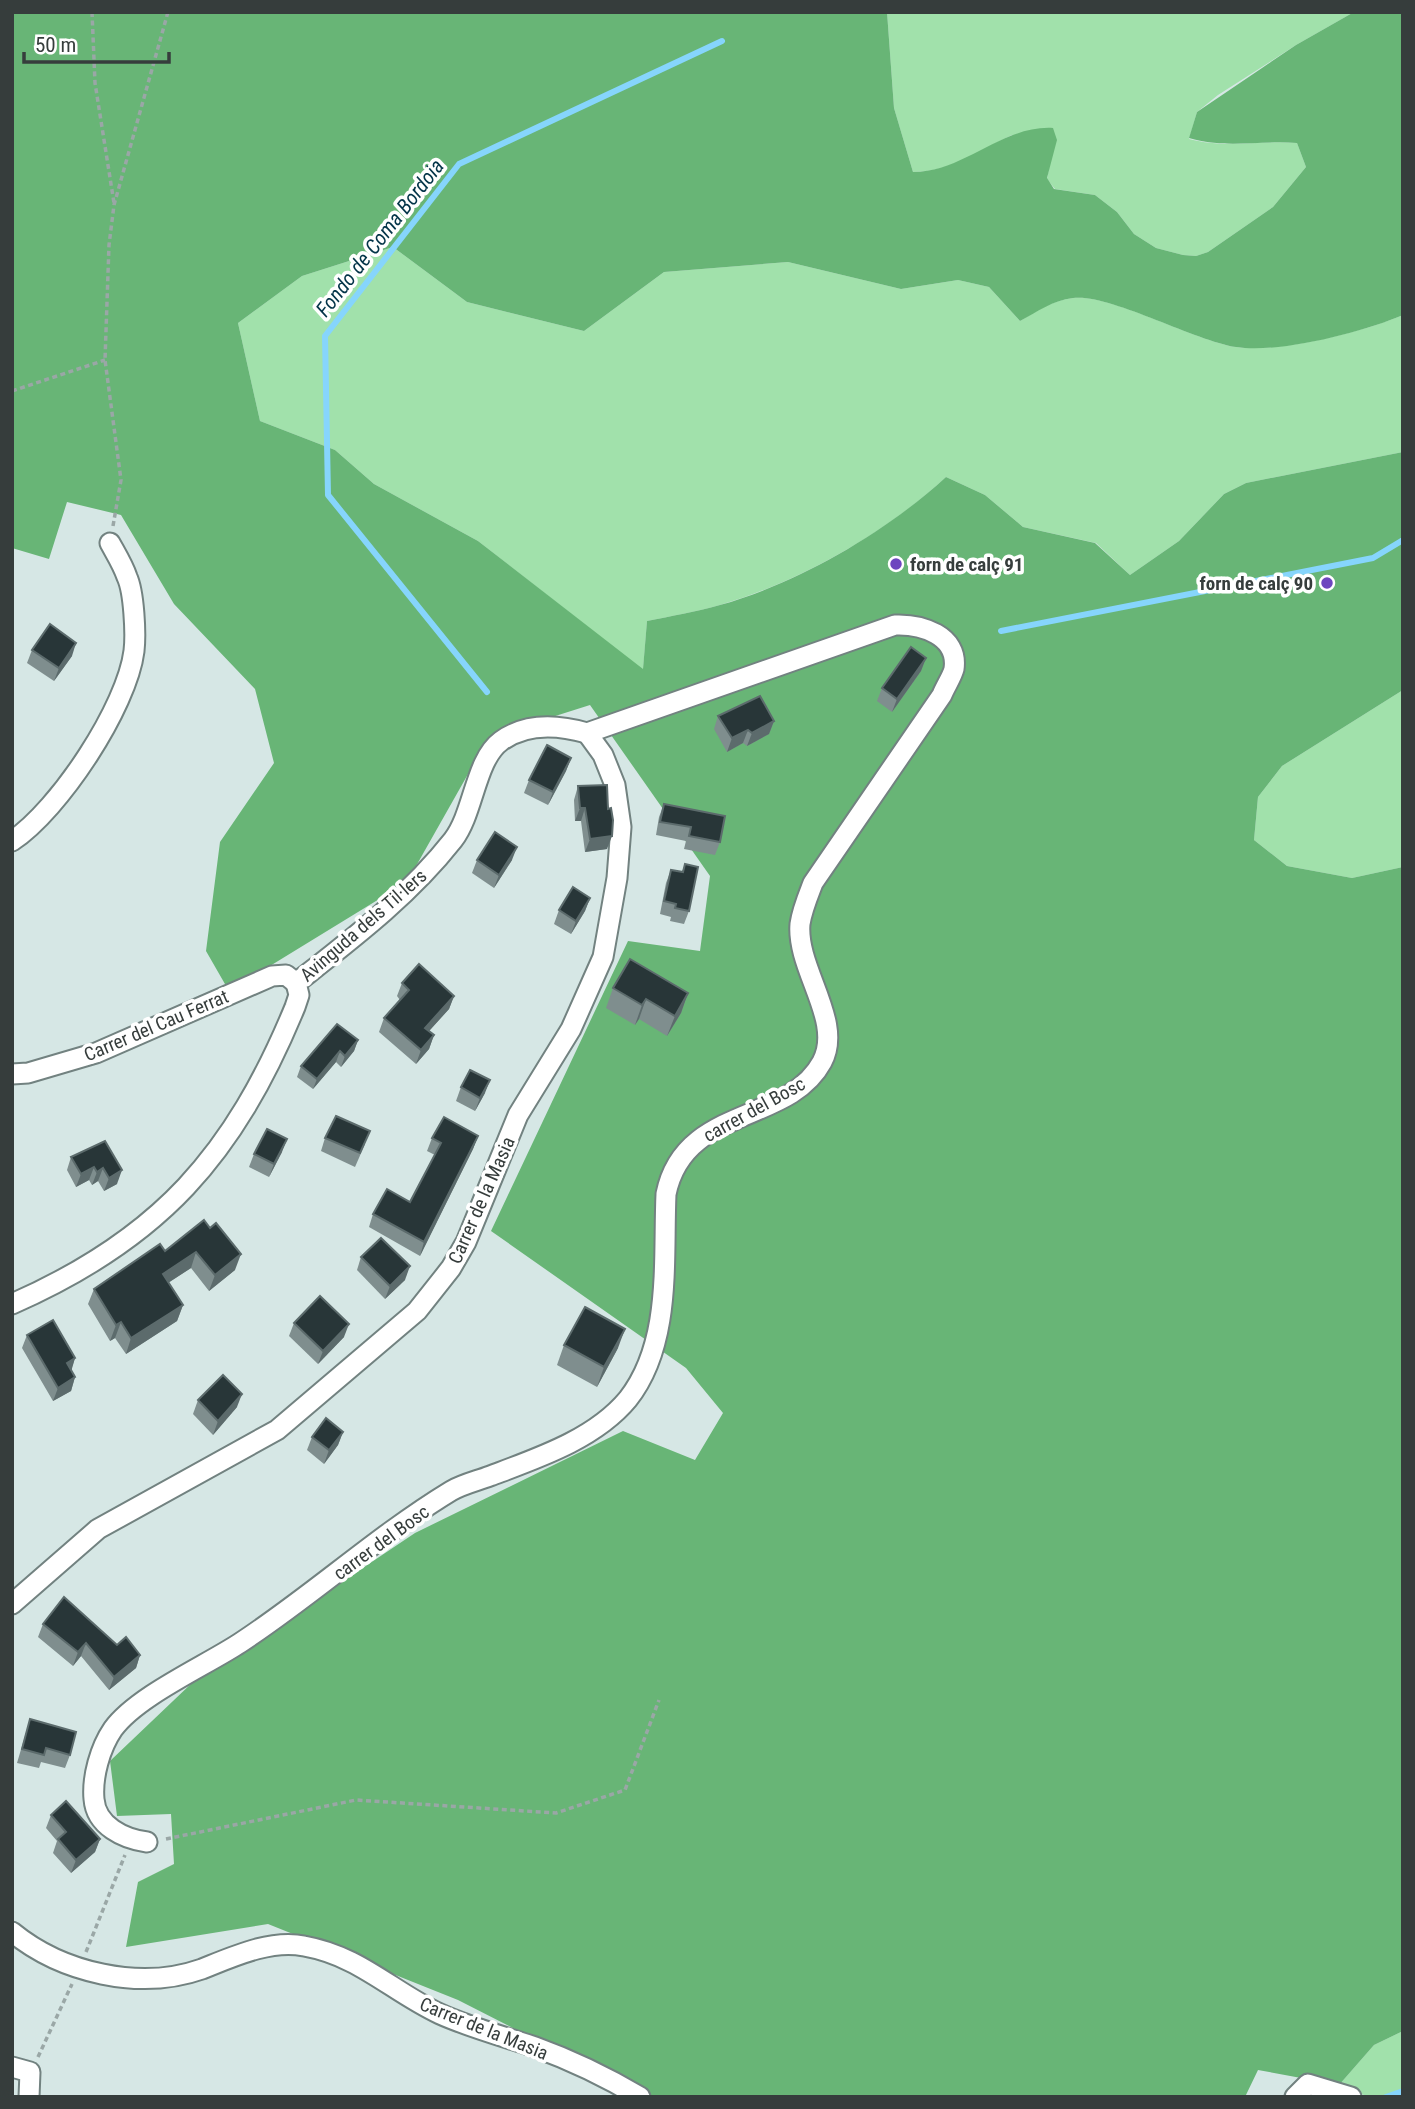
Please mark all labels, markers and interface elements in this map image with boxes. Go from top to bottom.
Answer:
scale bar [24,21,170,65]
text: 50 m [35,33,76,57]
water label: Fondo de Coma Bordoia [311,155,449,321]
place label: forn de calç 91 [910,553,1023,576]
marker: forn de calç 91 [888,556,904,572]
place label: forn de calç 90 [1200,572,1313,595]
marker: forn de calç 90 [1319,575,1335,591]
street label: Avinguda dels Til·lers [295,864,431,987]
street label: Carrer del Cau Ferrat [81,985,232,1066]
street label: carrer del Bosc [699,1072,809,1147]
street label: Carrer de la Masia [443,1133,520,1267]
street label: carrer del Bosc [329,1500,434,1585]
street label: Carrer de la Masia [416,1992,551,2065]

